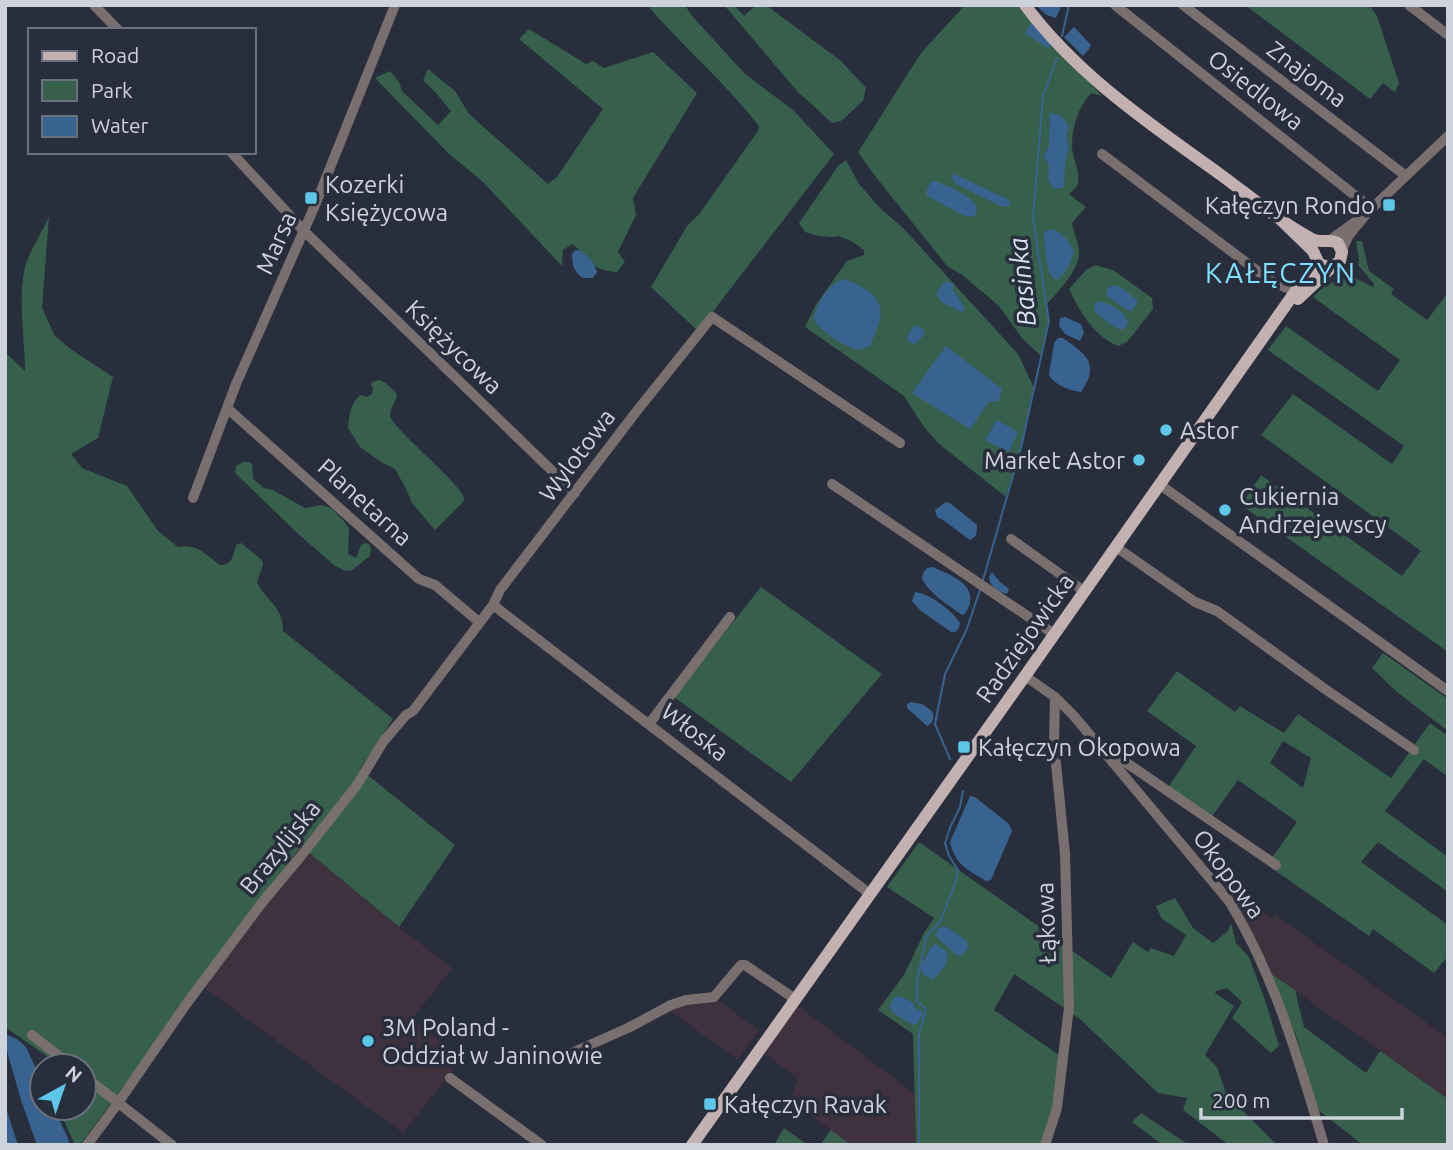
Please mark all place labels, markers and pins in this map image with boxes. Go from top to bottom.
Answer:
place label: Kozerki Księżycowa [325,171,448,226]
marker: Kozerki Księżycowa [303,190,319,206]
place label: Kałęczyn Rondo [1205,192,1375,219]
marker: Kałęczyn Rondo [1381,197,1397,213]
place label: Astor [1180,417,1239,444]
marker: Astor [1158,422,1174,438]
place label: Market Astor [984,447,1125,474]
marker: Market Astor [1131,452,1147,468]
place label: Cukiernia Andrzejewscy [1239,483,1387,538]
marker: Cukiernia Andrzejewscy [1217,502,1233,518]
place label: Kałęczyn Okopowa [978,734,1181,761]
marker: Kałęczyn Okopowa [956,739,972,755]
place label: 3M Poland - Oddział w Janinowie [382,1014,603,1069]
marker: 3M Poland - Oddział w Janinowie [360,1033,376,1049]
place label: Kałęczyn Ravak [724,1091,887,1118]
marker: Kałęczyn Ravak [702,1096,718,1112]

